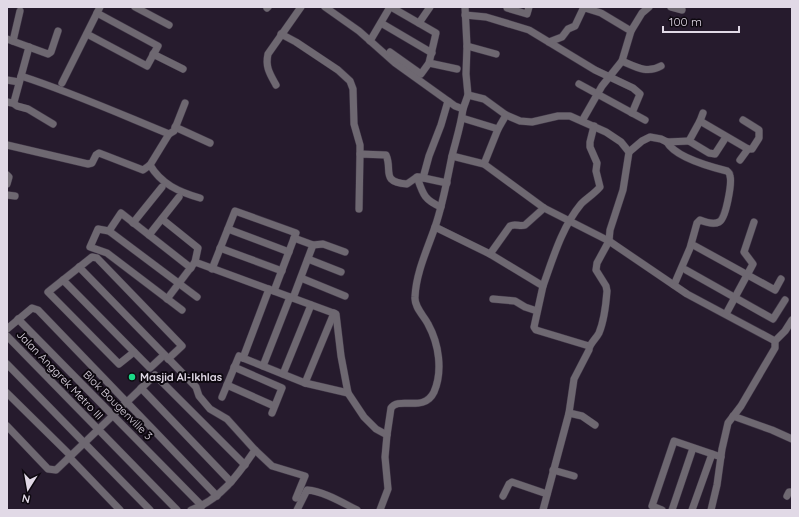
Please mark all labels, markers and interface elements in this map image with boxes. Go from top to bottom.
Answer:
scale bar [663,8,739,34]
text: 100 m [669,14,702,29]
street label: Jalan Anggrek Metro III [14,327,106,423]
street label: Blok Bougenville 3 [80,367,156,443]
place label: Masjid Al-Ikhlas [140,370,222,384]
marker: Masjid Al-Ikhlas [127,372,137,382]
north arrow [8,469,48,509]
text: N [21,491,31,506]

